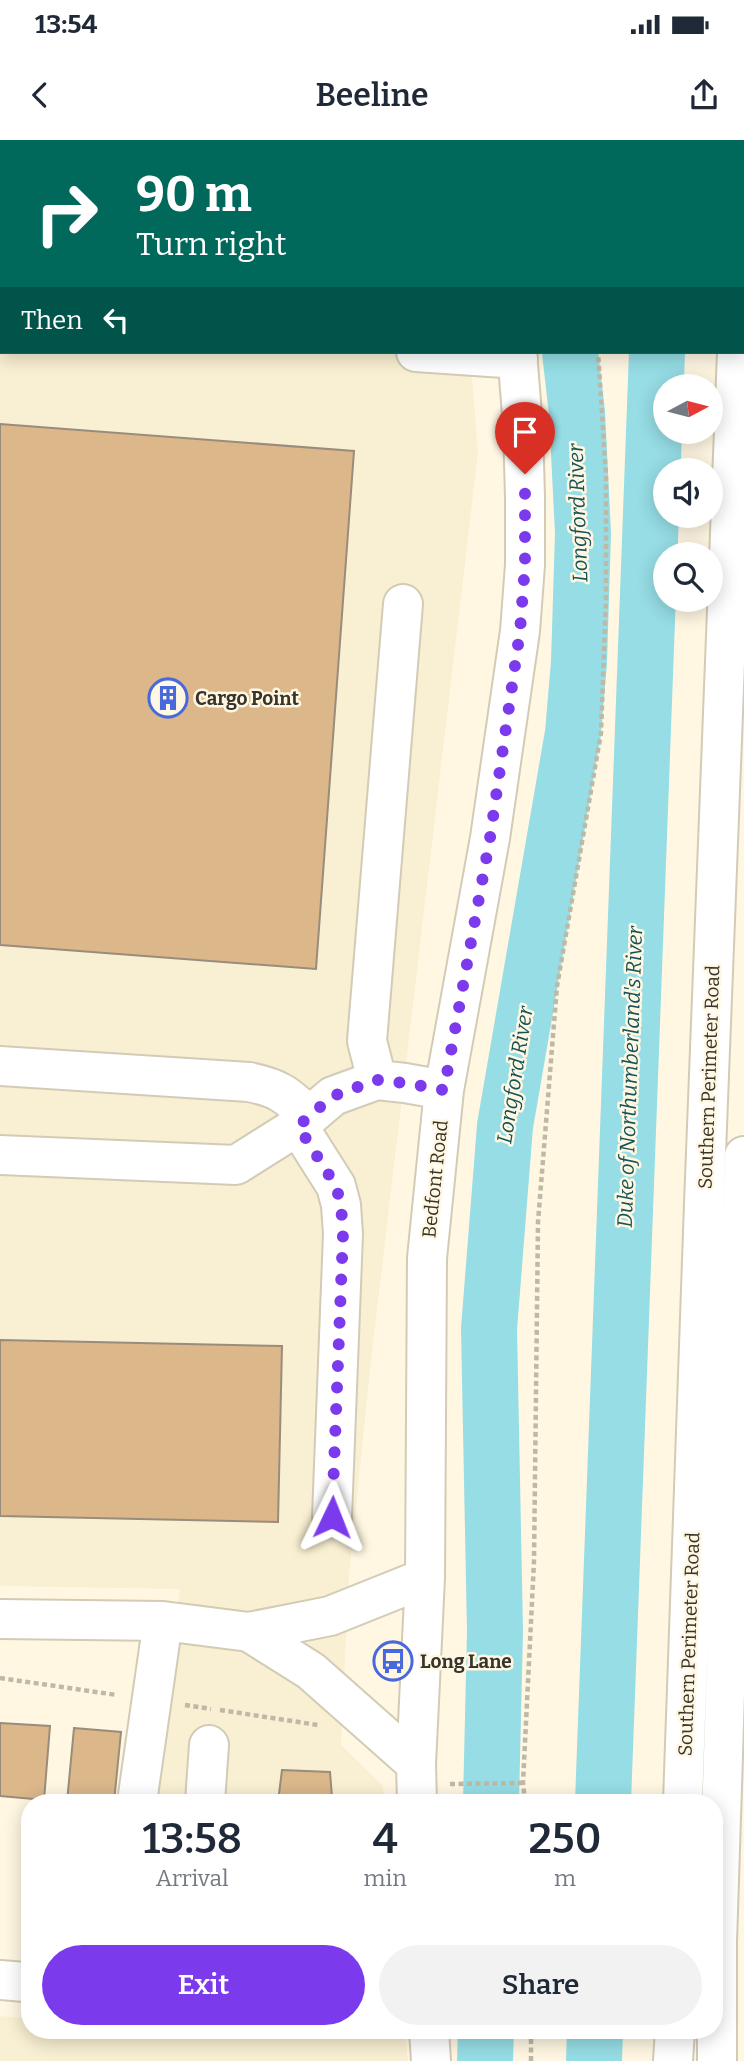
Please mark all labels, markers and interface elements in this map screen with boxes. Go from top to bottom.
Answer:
text: 13:54 [35,9,97,40]
icon: back [21,76,59,114]
text: Beeline [315,76,429,114]
icon: share [685,76,723,114]
text: 90 m [136,165,252,224]
icon: right [21,168,112,259]
text: Turn right [136,225,287,263]
icon: left [97,301,135,339]
text: Then [21,305,83,336]
north arrow [653,374,723,444]
map controls [653,374,723,612]
pin [495,402,555,474]
icon: arrive [506,413,544,451]
water label: Longford River [563,442,593,583]
button: sound [653,458,723,528]
button: search [653,542,723,612]
building icon: Cargo Point [147,677,189,719]
place label: Cargo Point [195,687,300,710]
water label: Duke of Northumberland's River [612,924,648,1228]
street label: Southern Perimeter Road [694,964,724,1190]
water label: Longford River [491,1003,539,1145]
street label: Bedfont Road [417,1119,453,1239]
position arrow [295,1480,369,1554]
street label: Southern Perimeter Road [674,1531,704,1757]
bus stop icon: Long Lane [372,1640,414,1682]
place label: Long Lane [420,1650,512,1673]
text: 13:58 [143,1814,242,1864]
text: 4 [373,1814,398,1864]
text: 250 [528,1814,601,1864]
text: Arrival [156,1864,229,1892]
text: min [364,1864,407,1892]
text: m [554,1864,576,1892]
button: Exit [42,1945,365,2025]
button: Share [379,1945,702,2025]

